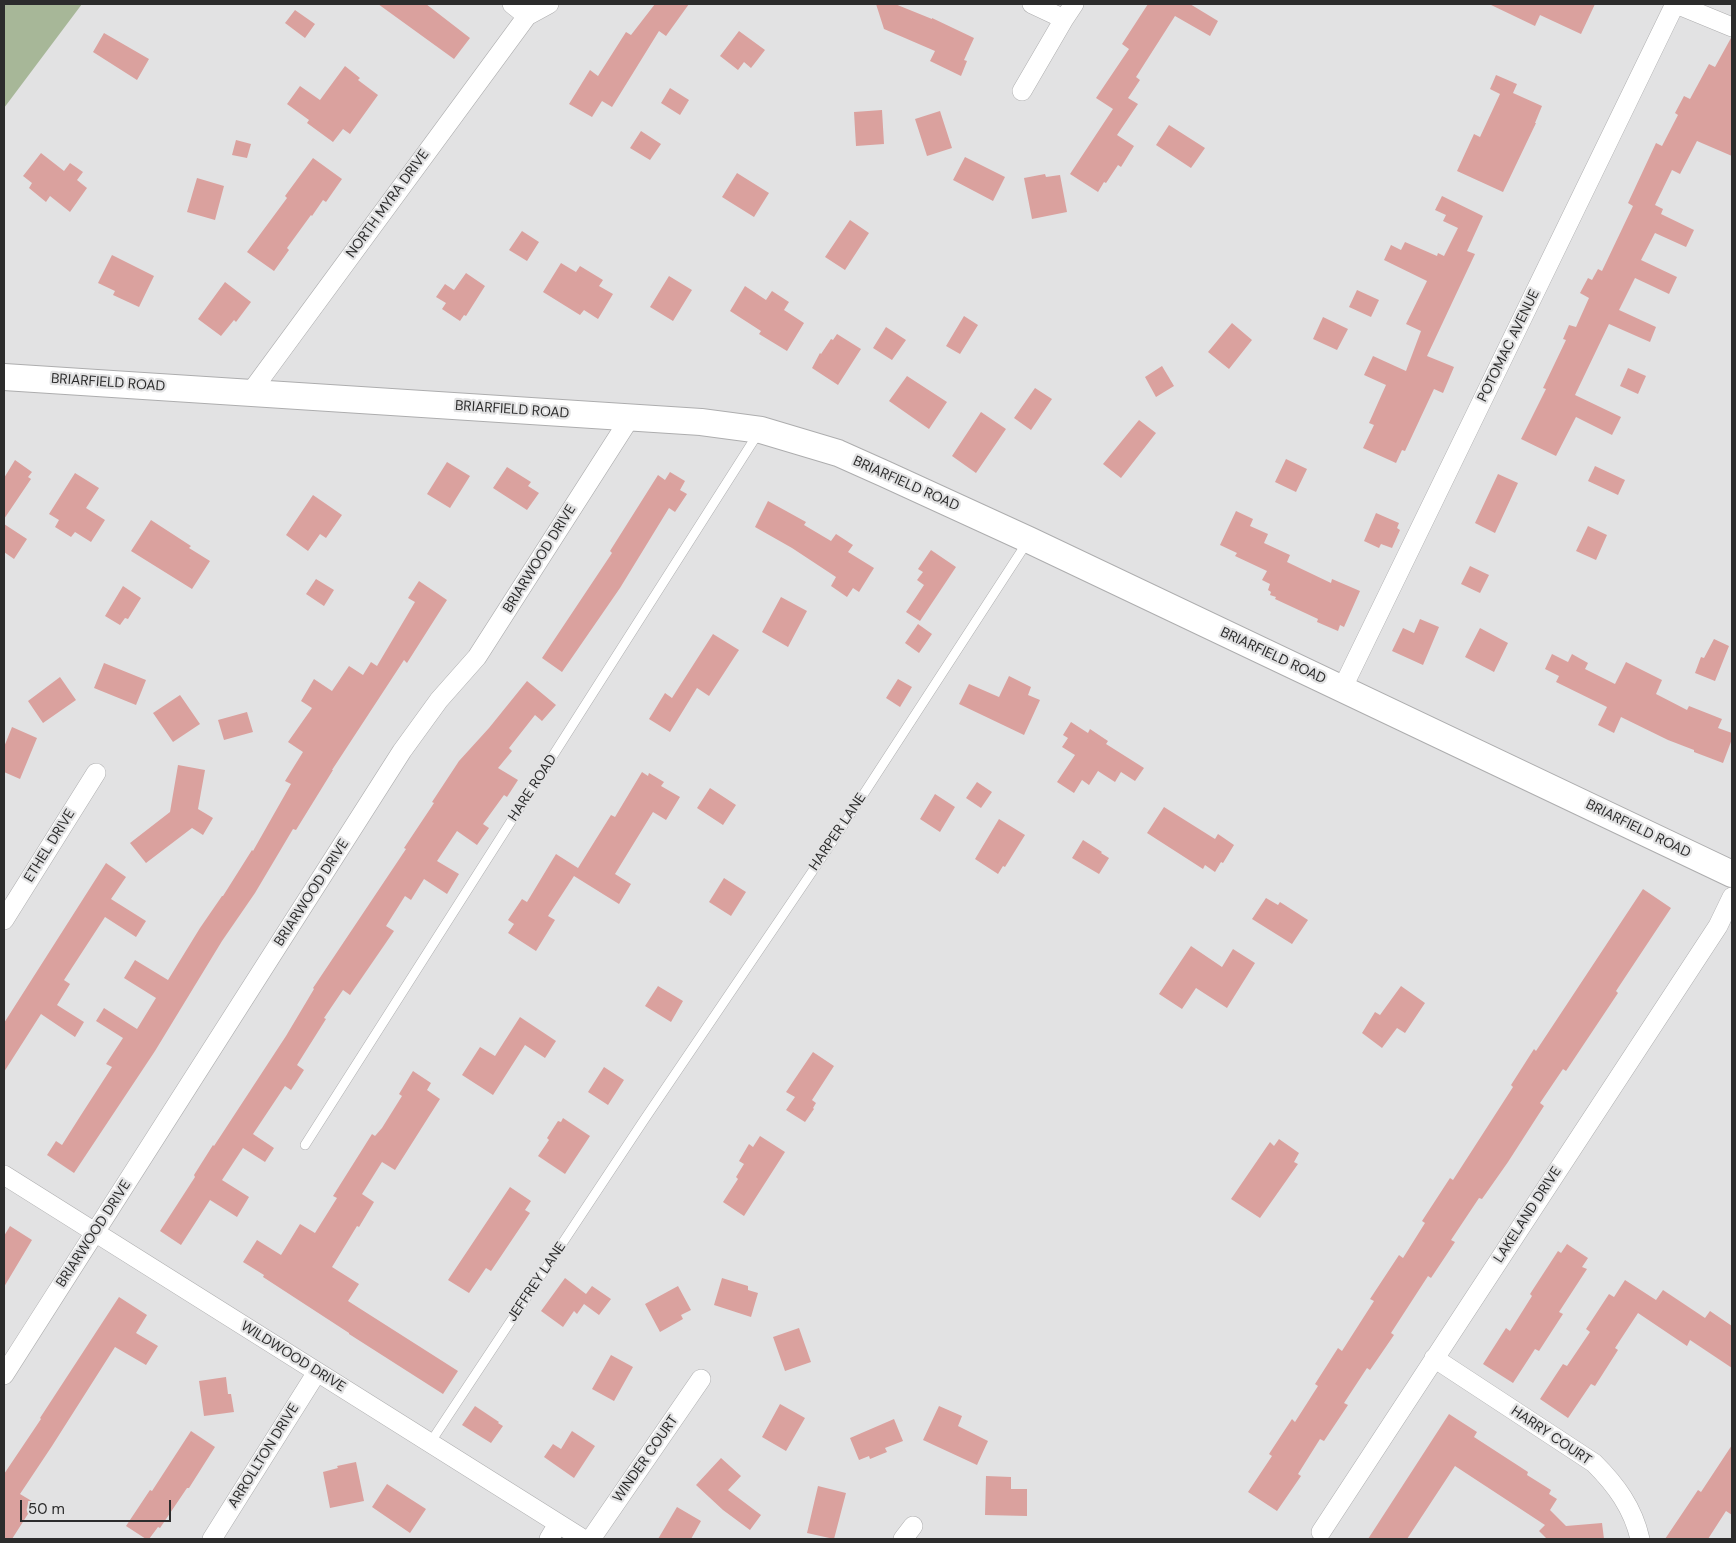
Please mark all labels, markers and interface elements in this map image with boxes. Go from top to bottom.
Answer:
street label: NORTH MYRA DRIVE [343,147,433,261]
street label: POTOMAC AVENUE [1475,287,1543,405]
street label: BRIARFIELD ROAD [50,371,166,395]
street label: BRIARFIELD ROAD [454,398,570,422]
street label: BRIARFIELD ROAD [850,453,962,515]
street label: BRIARWOOD DRIVE [500,502,580,616]
street label: BRIARFIELD ROAD [1218,624,1328,688]
street label: HARE ROAD [505,751,561,825]
street label: HARPER LANE [806,790,870,874]
street label: BRIARFIELD ROAD [1583,796,1693,862]
street label: ETHEL DRIVE [21,806,79,886]
street label: BRIARWOOD DRIVE [271,836,353,950]
street label: LAKELAND DRIVE [1491,1164,1565,1266]
street label: BRIARWOOD DRIVE [53,1177,135,1291]
street label: JEFFREY LANE [504,1239,570,1325]
street label: WILDWOOD DRIVE [238,1318,348,1396]
street label: ARROLLTON DRIVE [225,1401,303,1511]
street label: HARRY COURT [1508,1403,1594,1469]
street label: WINDER COURT [610,1412,682,1506]
scale bar [22,1490,174,1522]
text: 50 m [28,1499,65,1519]

